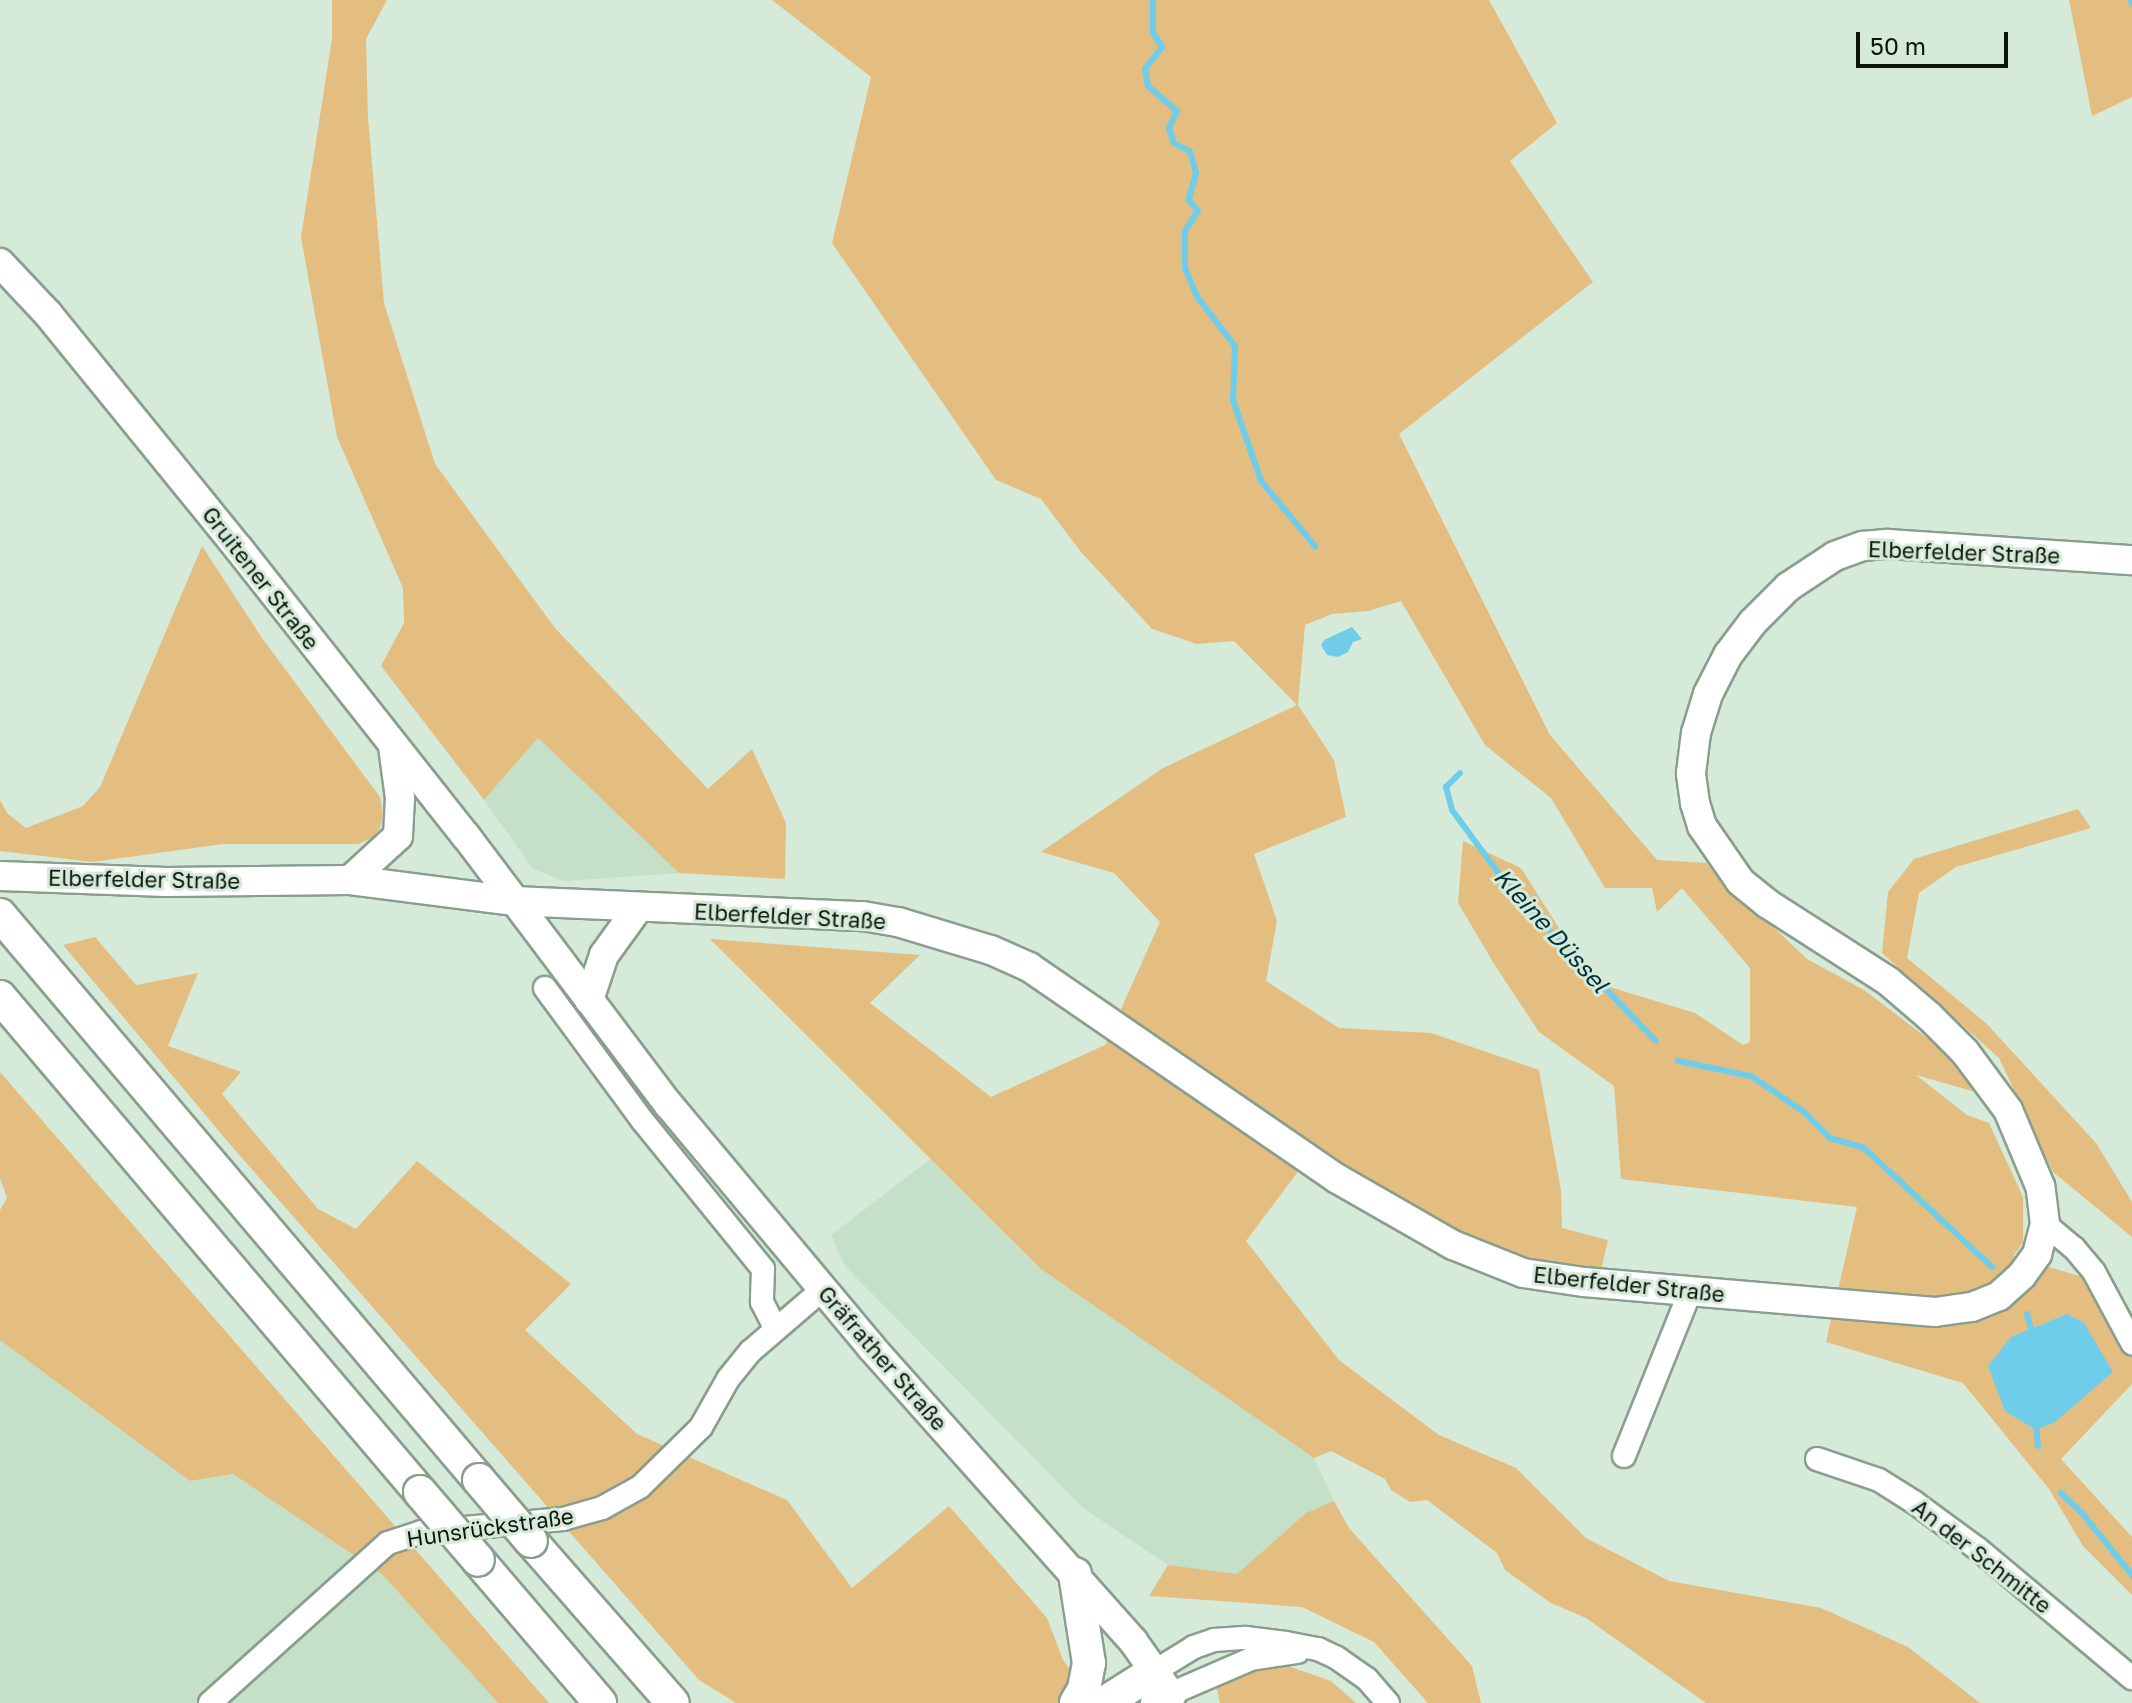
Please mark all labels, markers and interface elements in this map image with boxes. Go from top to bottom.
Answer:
scale bar [1860,16,2012,66]
text: 50 m [1870,31,1926,60]
street label: Gruitener Straße [197,501,325,655]
street label: Elberfelder Straße [1867,535,2061,569]
water label: Kleine Düssel [1489,862,1615,998]
street label: Elberfelder Straße [48,864,240,894]
street label: Elberfelder Straße [693,898,887,934]
street label: Elberfelder Straße [1532,1261,1726,1307]
street label: Gräfrather Straße [813,1280,953,1436]
street label: An der Schmitte [1907,1493,2057,1619]
street label: Hunsrückstraße [405,1502,575,1552]

